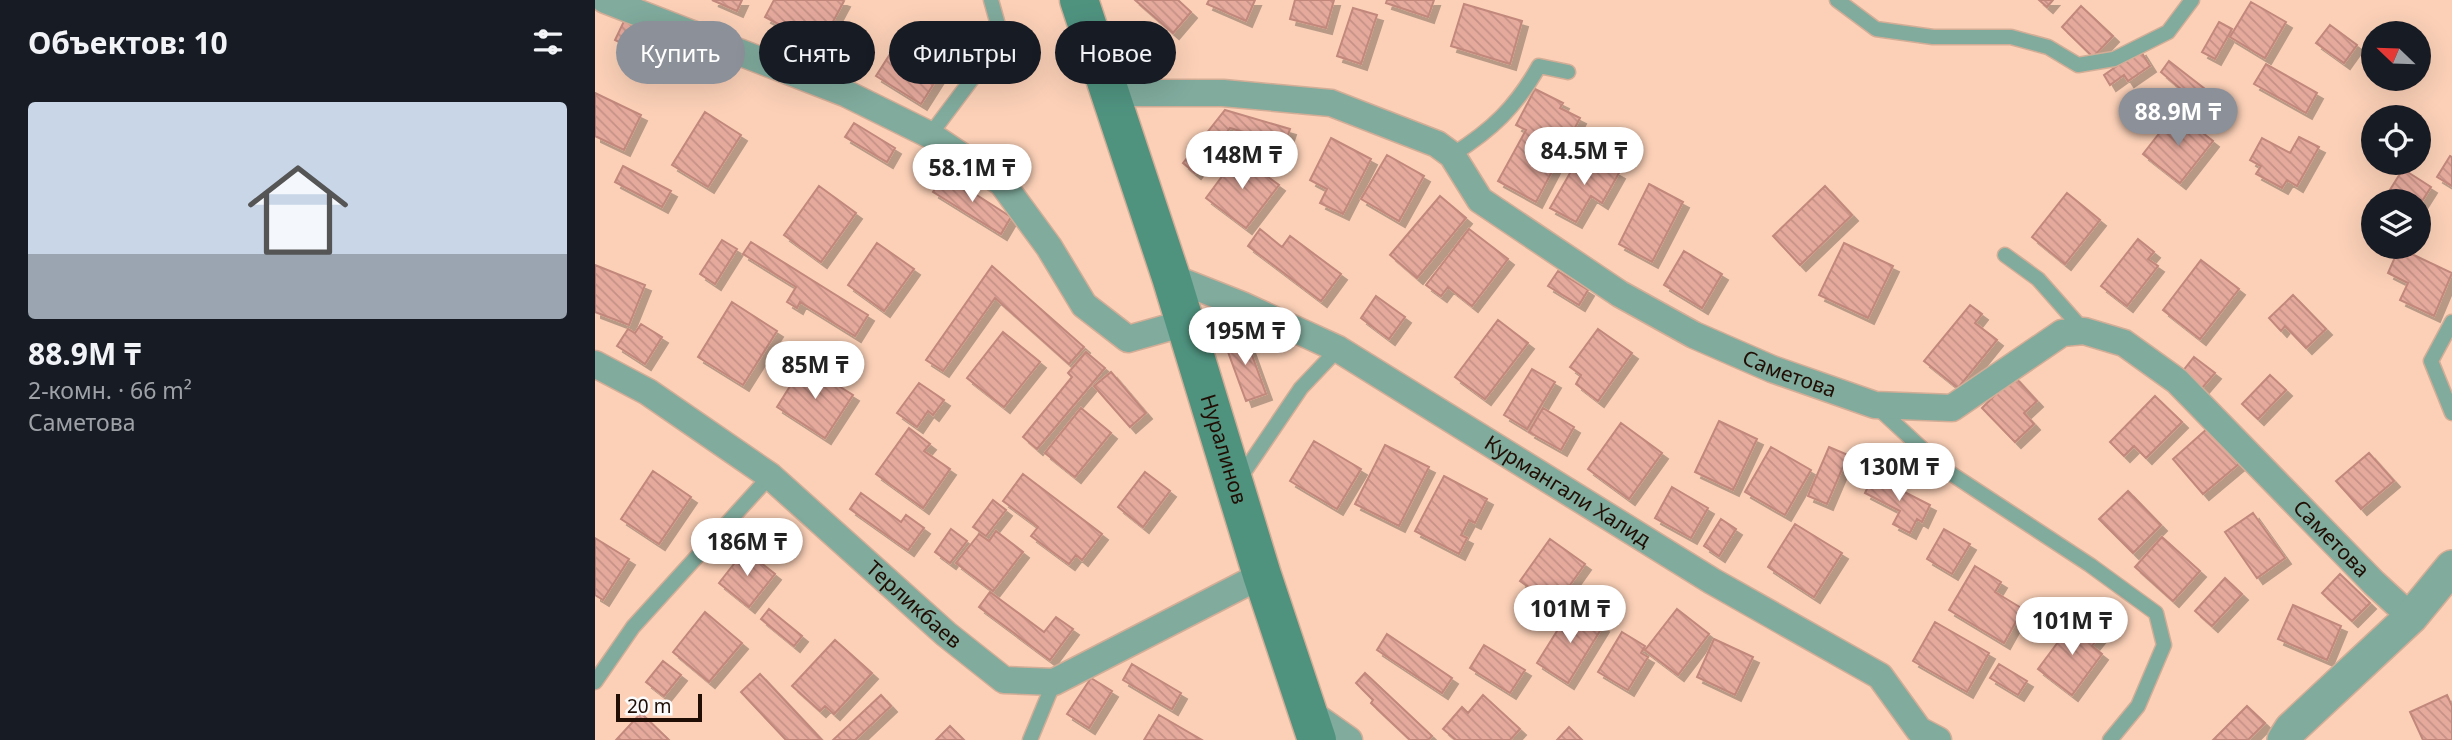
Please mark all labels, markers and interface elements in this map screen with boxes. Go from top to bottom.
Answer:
chip: Купить [616,21,745,84]
chip: Снять [759,21,875,84]
chip: Фильтры [889,21,1041,84]
chip: Новое [1055,21,1176,84]
north arrow [2361,21,2431,91]
map controls [2361,21,2431,259]
text: Объектов: 10 [28,22,228,63]
icon: filters [529,23,567,61]
pin: 88.9M ₸ [2113,88,2243,148]
text: 88.9M ₸ [2135,95,2221,127]
button: locate [2361,105,2431,175]
pin: 84.5M ₸ [1519,128,1649,187]
pin: 148M ₸ [1185,132,1299,191]
text: 84.5M ₸ [1541,134,1627,166]
text: 148M ₸ [1202,138,1282,170]
pin: 58.1M ₸ [907,144,1037,204]
icon: home [235,147,361,273]
text: 58.1M ₸ [929,151,1015,183]
button: layers [2361,189,2431,259]
pin: 195M ₸ [1188,308,1302,367]
text: 195M ₸ [1205,314,1285,346]
text: 88.9M ₸ [28,333,141,374]
pin: 85M ₸ [766,342,864,401]
street label: Саметова [1738,343,1840,403]
text: 85M ₸ [781,348,849,380]
text: 2-комн. · 66 m² [28,374,192,406]
street label: Нуралинов [1195,391,1255,507]
text: Саметова [28,406,136,438]
street label: Курмангали Халид [1480,428,1657,553]
pin: 130M ₸ [1842,444,1956,503]
text: 130M ₸ [1859,450,1939,482]
street label: Саметова [2287,493,2376,583]
pin: 186M ₸ [690,518,804,578]
text: 186M ₸ [707,525,787,557]
street label: Терликбаев [860,554,968,654]
pin: 101M ₸ [1513,586,1627,645]
text: 101M ₸ [1530,592,1610,624]
pin: 101M ₸ [2015,598,2129,657]
text: 101M ₸ [2032,604,2112,636]
scale bar [616,691,702,723]
text: 20 m [627,693,671,719]

